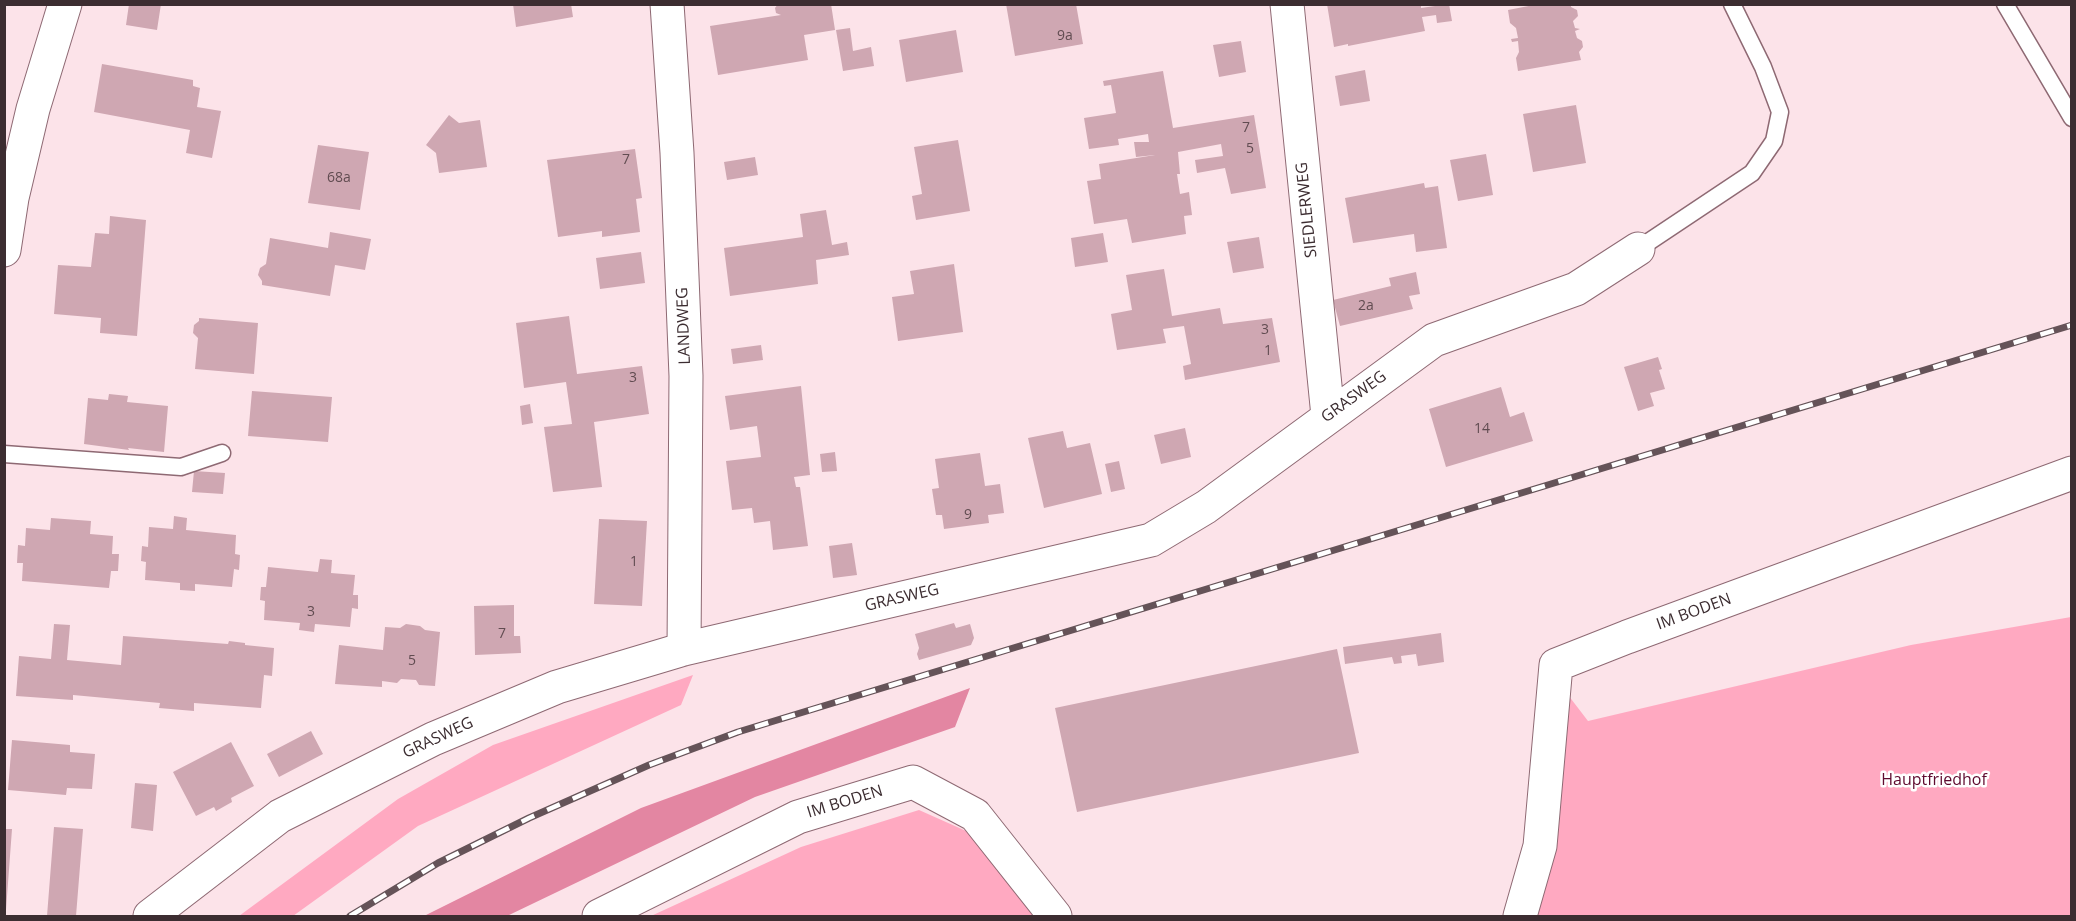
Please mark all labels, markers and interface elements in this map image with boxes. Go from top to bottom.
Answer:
house number: 9a [1057,28,1073,44]
house number: 7 [1242,120,1250,136]
house number: 5 [1246,141,1254,157]
house number: 7 [622,152,630,168]
street label: SIEDLERWEG [1292,161,1322,259]
house number: 68a [327,170,351,186]
street label: LANDWEG [673,287,695,365]
house number: 2a [1358,298,1374,314]
house number: 3 [1261,322,1269,338]
house number: 1 [1264,343,1272,359]
street label: GRASWEG [1318,367,1390,427]
house number: 3 [629,370,637,386]
house number: 14 [1474,421,1490,437]
house number: 9 [964,507,972,523]
house number: 1 [630,554,638,570]
street label: GRASWEG [863,580,941,616]
street label: IM BODEN [1654,590,1734,634]
house number: 3 [307,604,315,620]
house number: 7 [498,626,506,642]
house number: 5 [408,653,416,669]
street label: GRASWEG [400,713,476,763]
park label: Hauptfriedhof [1881,770,1987,790]
street label: IM BODEN [805,781,885,823]

